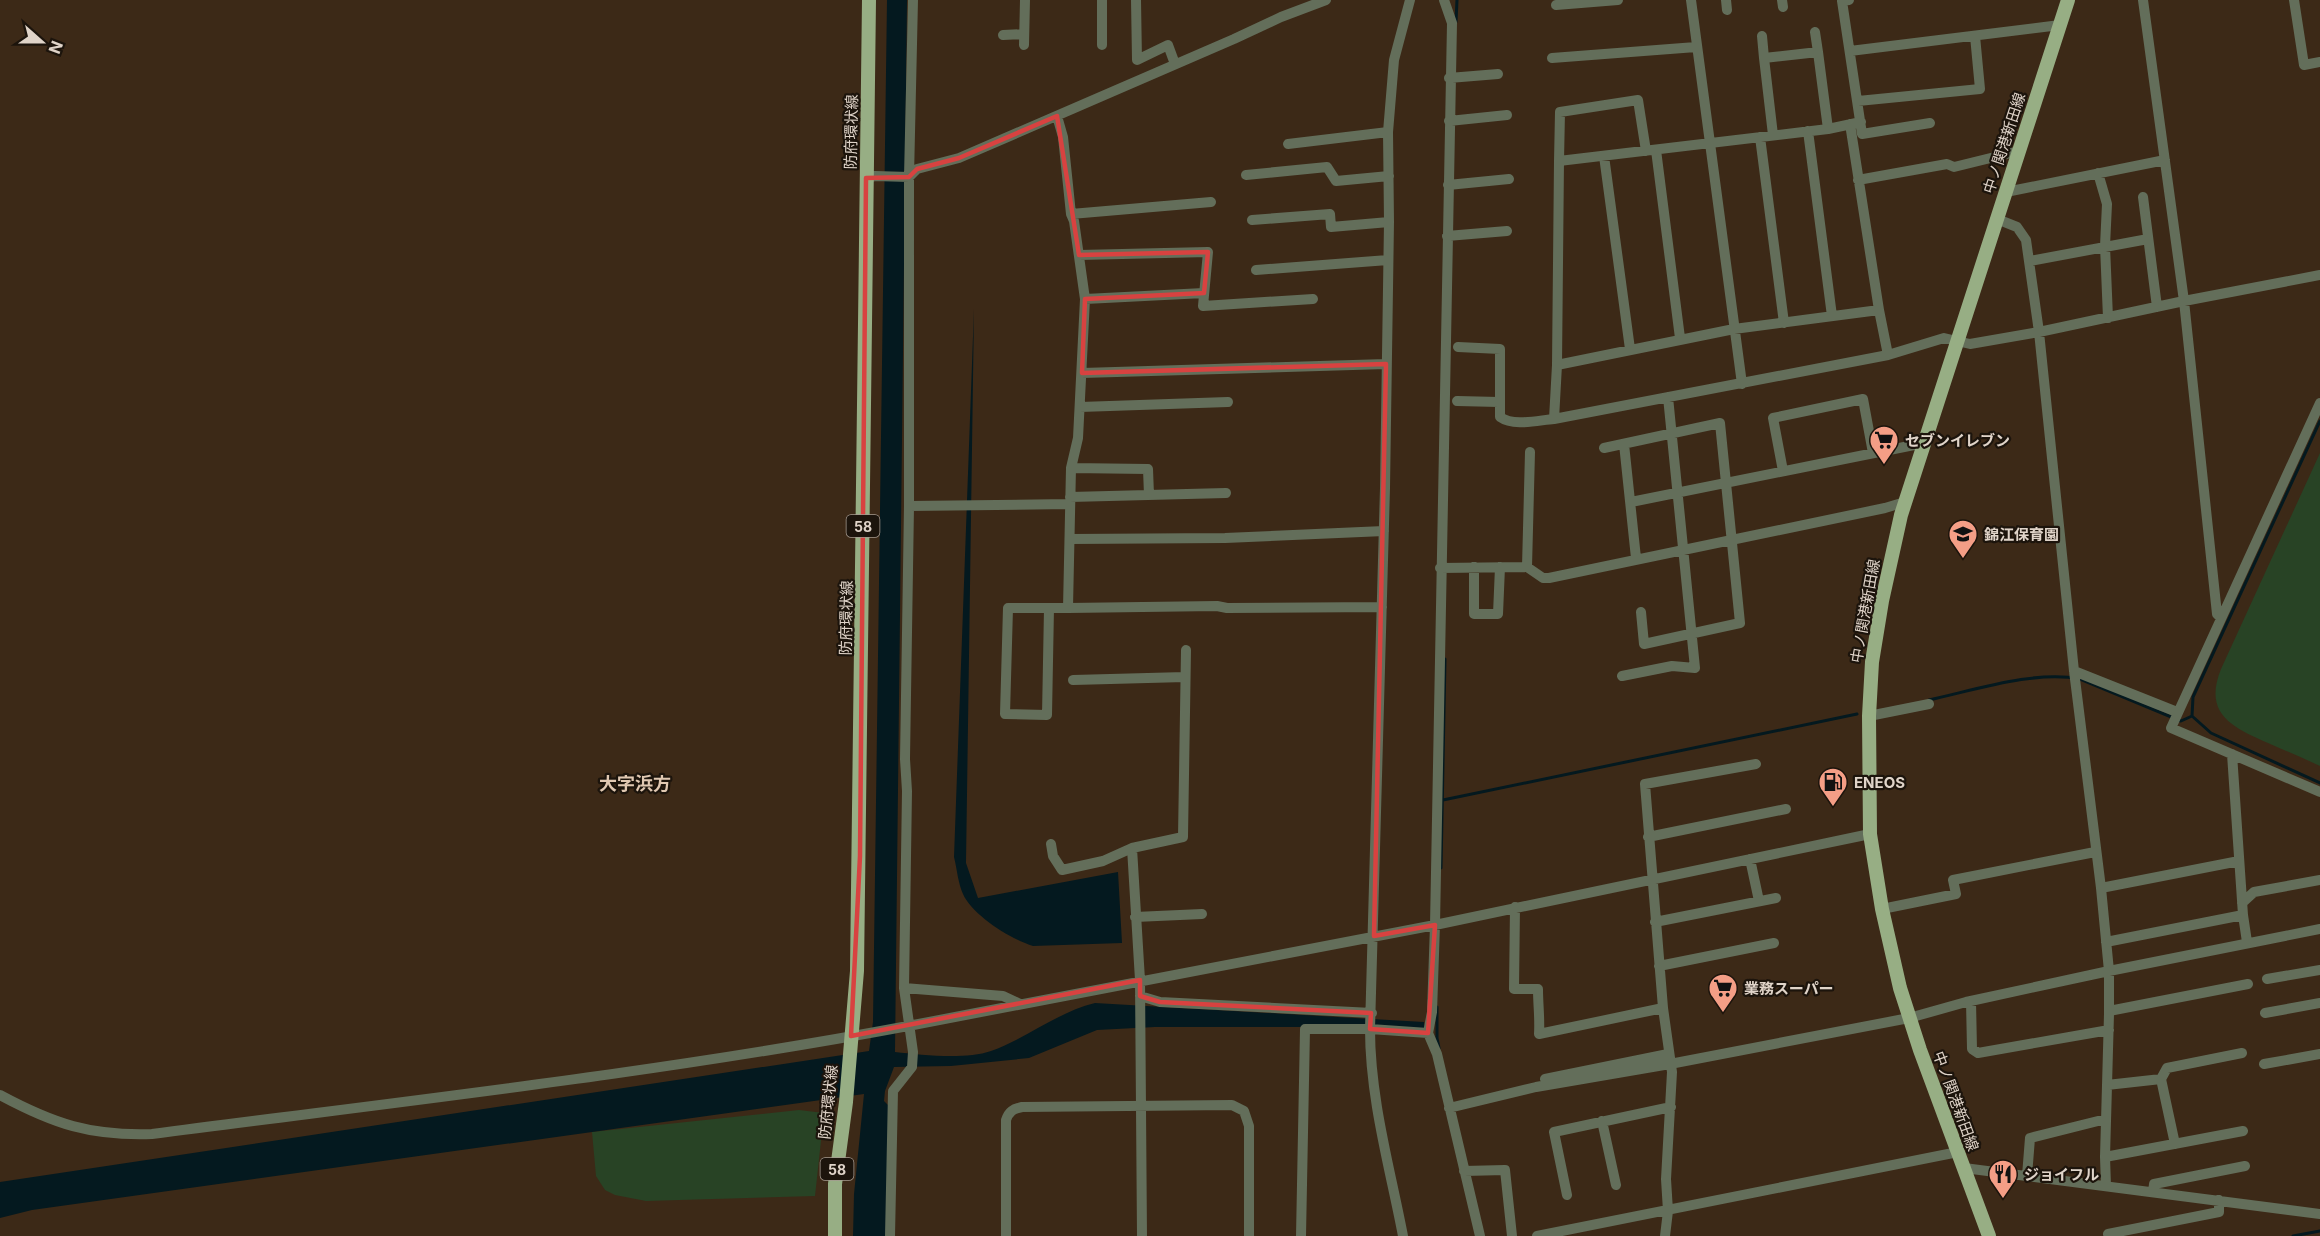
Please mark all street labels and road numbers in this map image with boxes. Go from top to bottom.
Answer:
street label: 中ノ関港新田線 [1979,90,2029,196]
street label: 防府環状線 [841,94,861,170]
road number: 58 [846,515,880,537]
street label: 中ノ関港新田線 [1847,558,1883,664]
street label: 防府環状線 [836,580,856,656]
street label: 中ノ関港新田線 [1929,1048,1983,1154]
street label: 防府環状線 [815,1064,841,1140]
road number: 58 [820,1158,854,1180]

